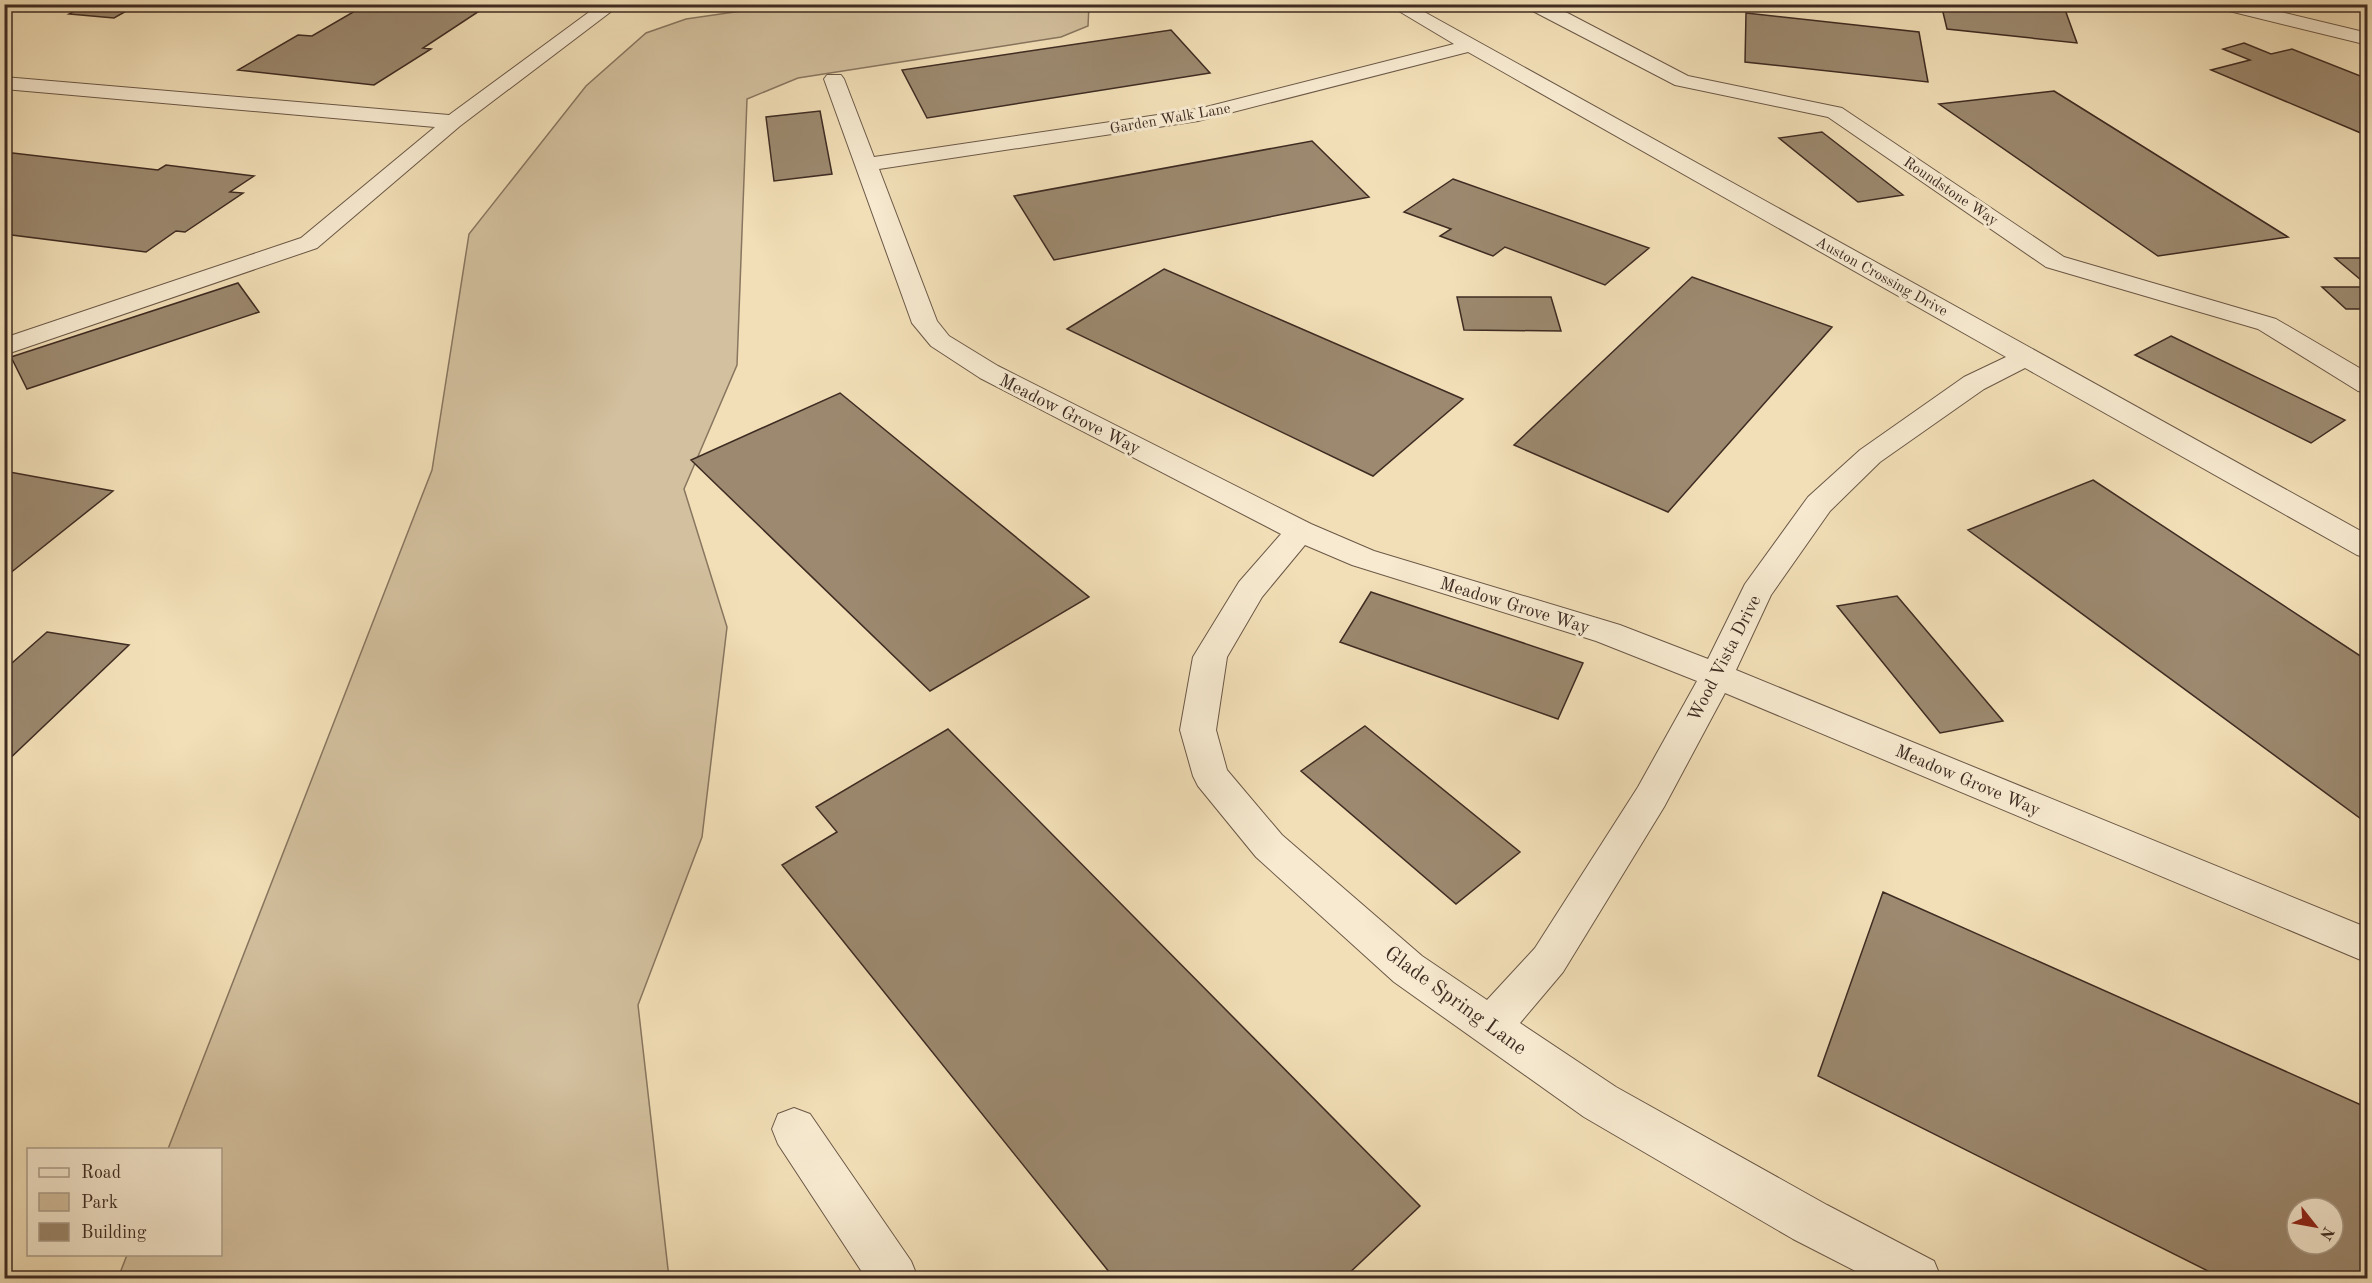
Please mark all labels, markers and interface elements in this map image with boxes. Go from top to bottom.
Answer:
street label: Garden Walk Lane [1109,101,1232,137]
street label: Roundstone Way [1900,155,2000,229]
street label: Auston Crossing Drive [1813,235,1950,320]
street label: Meadow Grove Way [996,372,1143,458]
street label: Meadow Grove Way [1438,575,1592,637]
street label: Wood Vista Drive [1685,592,1764,724]
street label: Meadow Grove Way [1892,742,2043,820]
street label: Glade Spring Lane [1380,943,1530,1060]
legend [27,1148,222,1256]
text: Road [81,1164,121,1182]
text: Park [81,1194,118,1212]
north arrow [2285,1196,2345,1256]
text: N [2316,1223,2336,1243]
text: Building [81,1224,147,1242]

